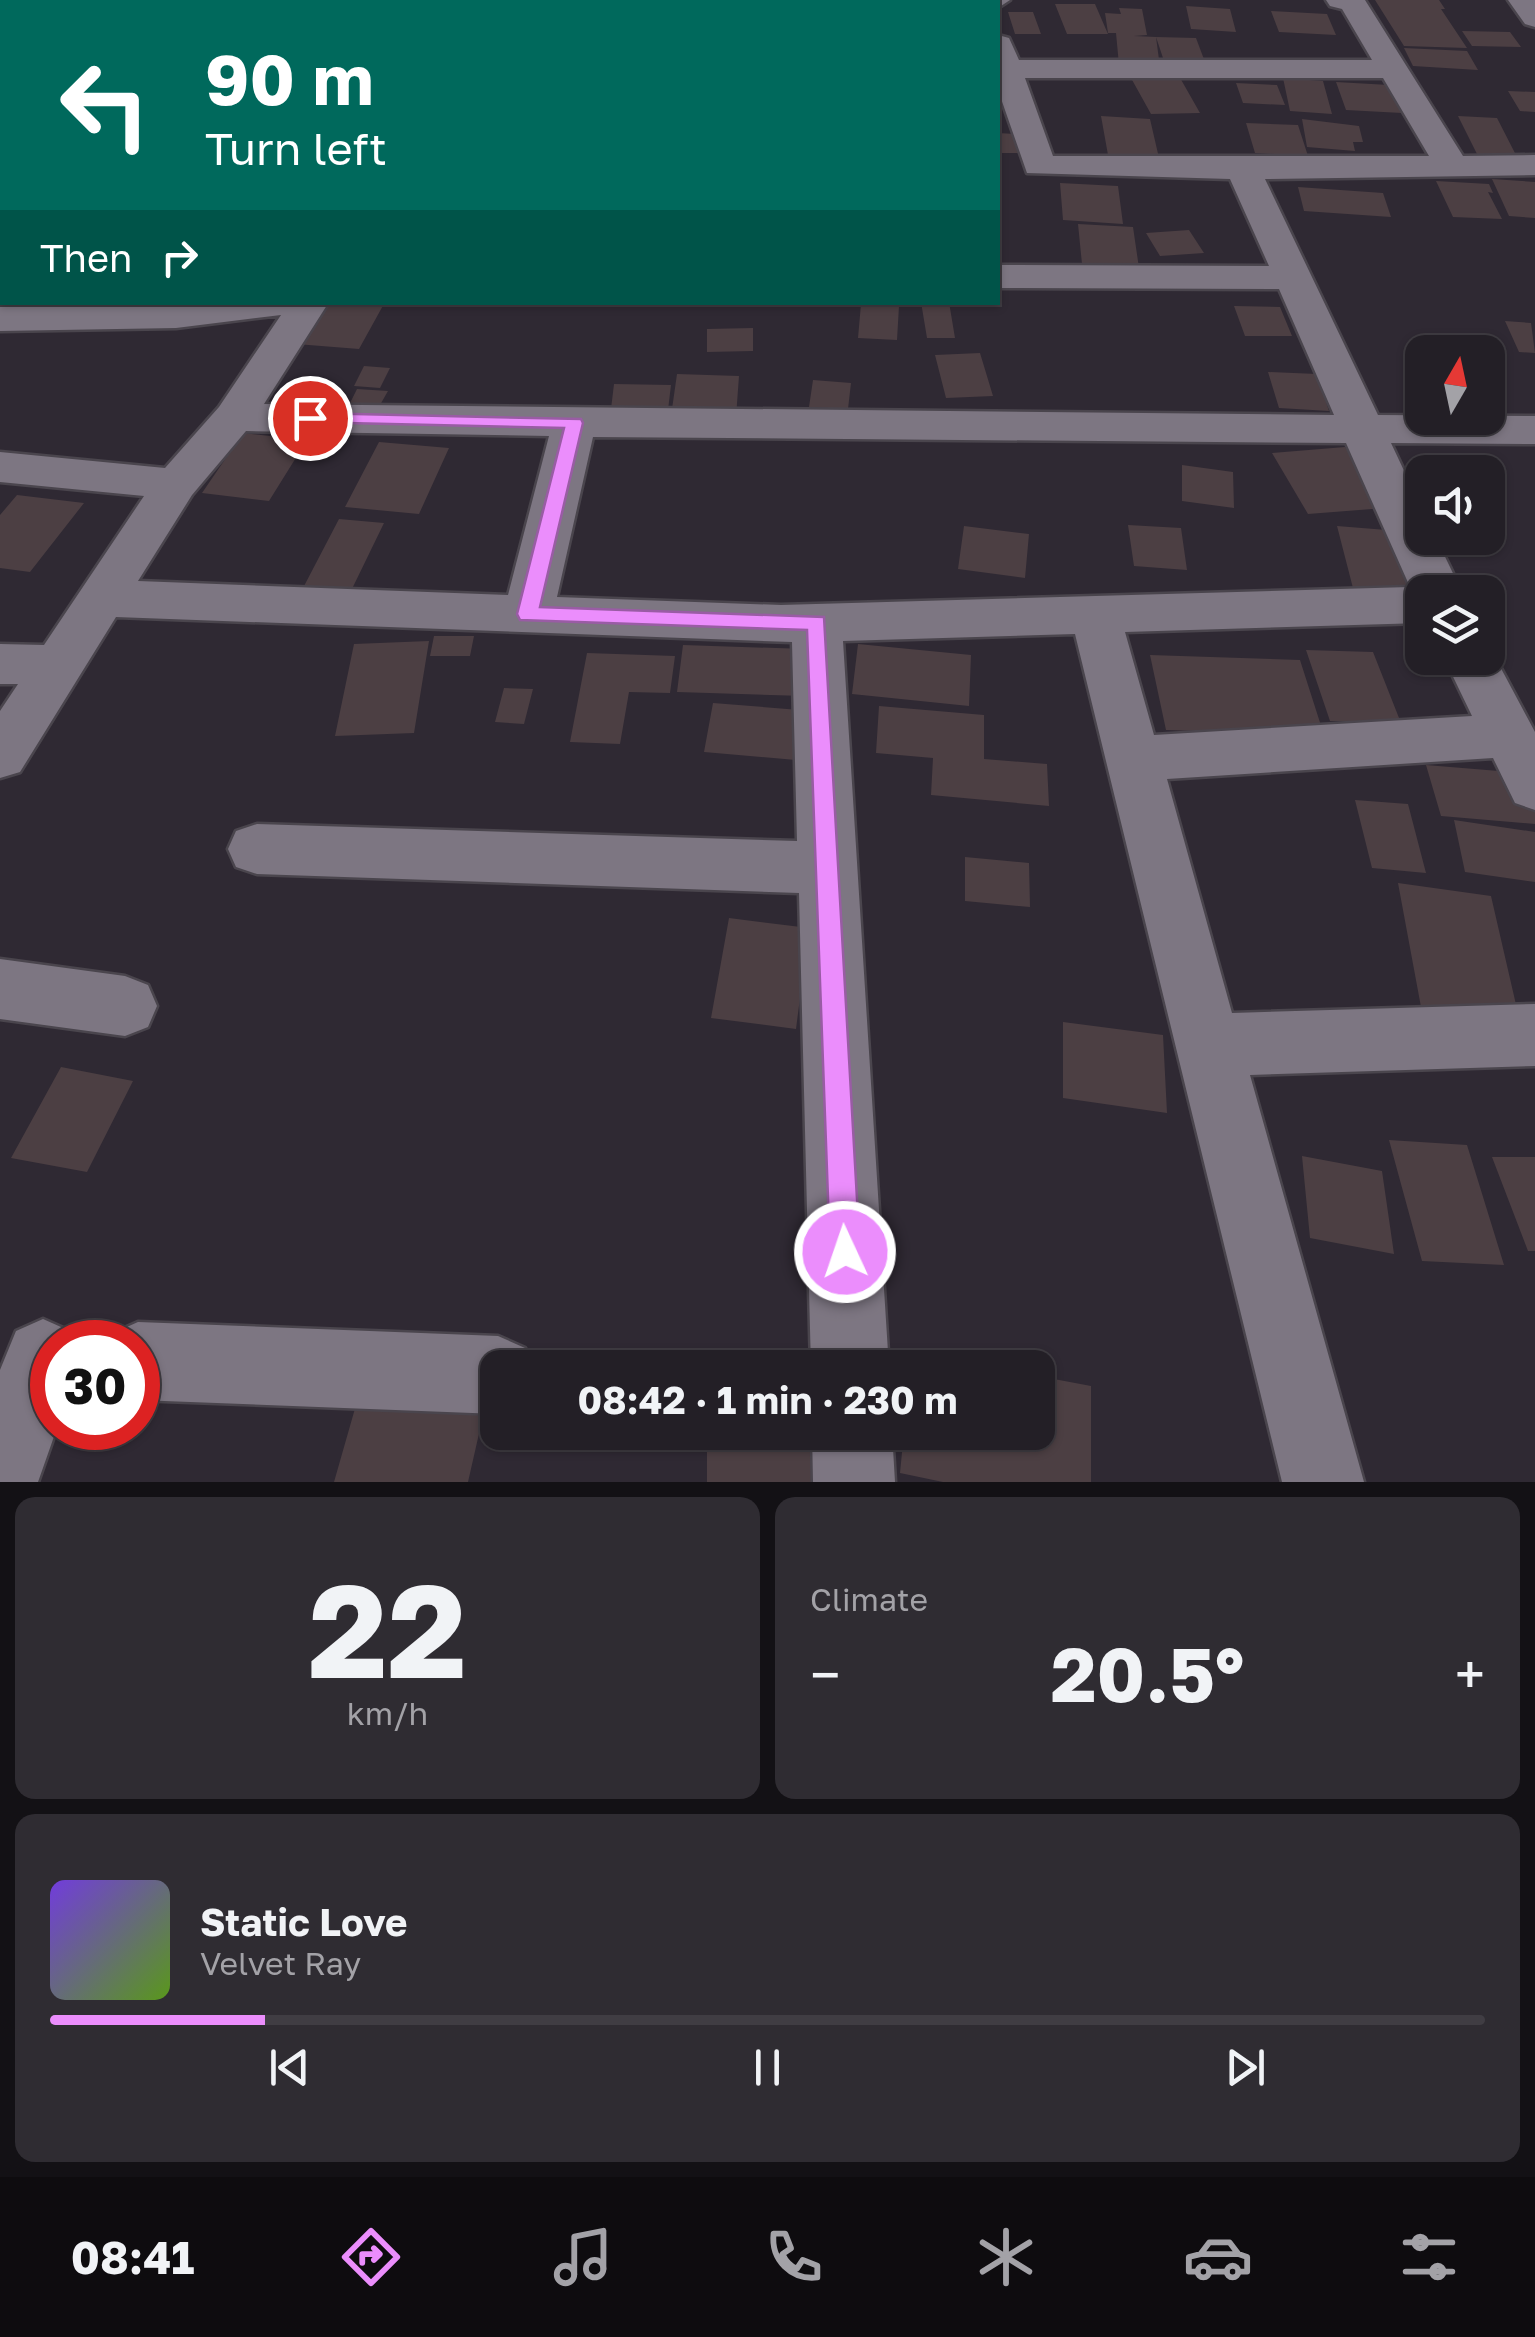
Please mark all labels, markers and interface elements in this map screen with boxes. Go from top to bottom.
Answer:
text: 90 m [205,36,374,120]
icon: left [40,40,170,170]
text: Turn left [205,121,387,175]
icon: right [152,230,207,285]
text: Then [40,235,132,280]
north arrow [1405,335,1505,435]
map controls [1405,335,1505,675]
pin [268,376,353,461]
icon: arrive [283,391,338,446]
button: sound [1405,455,1505,555]
button: layers [1405,575,1505,675]
position arrow [793,1200,897,1304]
speed limit sign: 30 [30,1320,160,1450]
text: 08:42 · 1 min · 230 m [578,1377,957,1422]
text: 22 [308,1551,467,1707]
text: Climate [810,1580,928,1618]
text: 20.5° [1051,1628,1244,1719]
text: − [810,1641,840,1707]
text: + [1455,1641,1485,1707]
text: km/h [347,1694,428,1732]
text: Static Love [200,1899,407,1944]
text: Velvet Ray [200,1944,361,1982]
icon: previous [262,2040,317,2095]
icon: pause [740,2040,795,2095]
icon: next [1218,2040,1273,2095]
icon: directions [336,2222,406,2292]
icon: music [548,2222,618,2292]
icon: phone [759,2222,829,2292]
icon: climate [971,2222,1041,2292]
icon: car [1183,2222,1253,2292]
icon: filters [1394,2222,1464,2292]
text: 08:41 [71,2230,195,2284]

